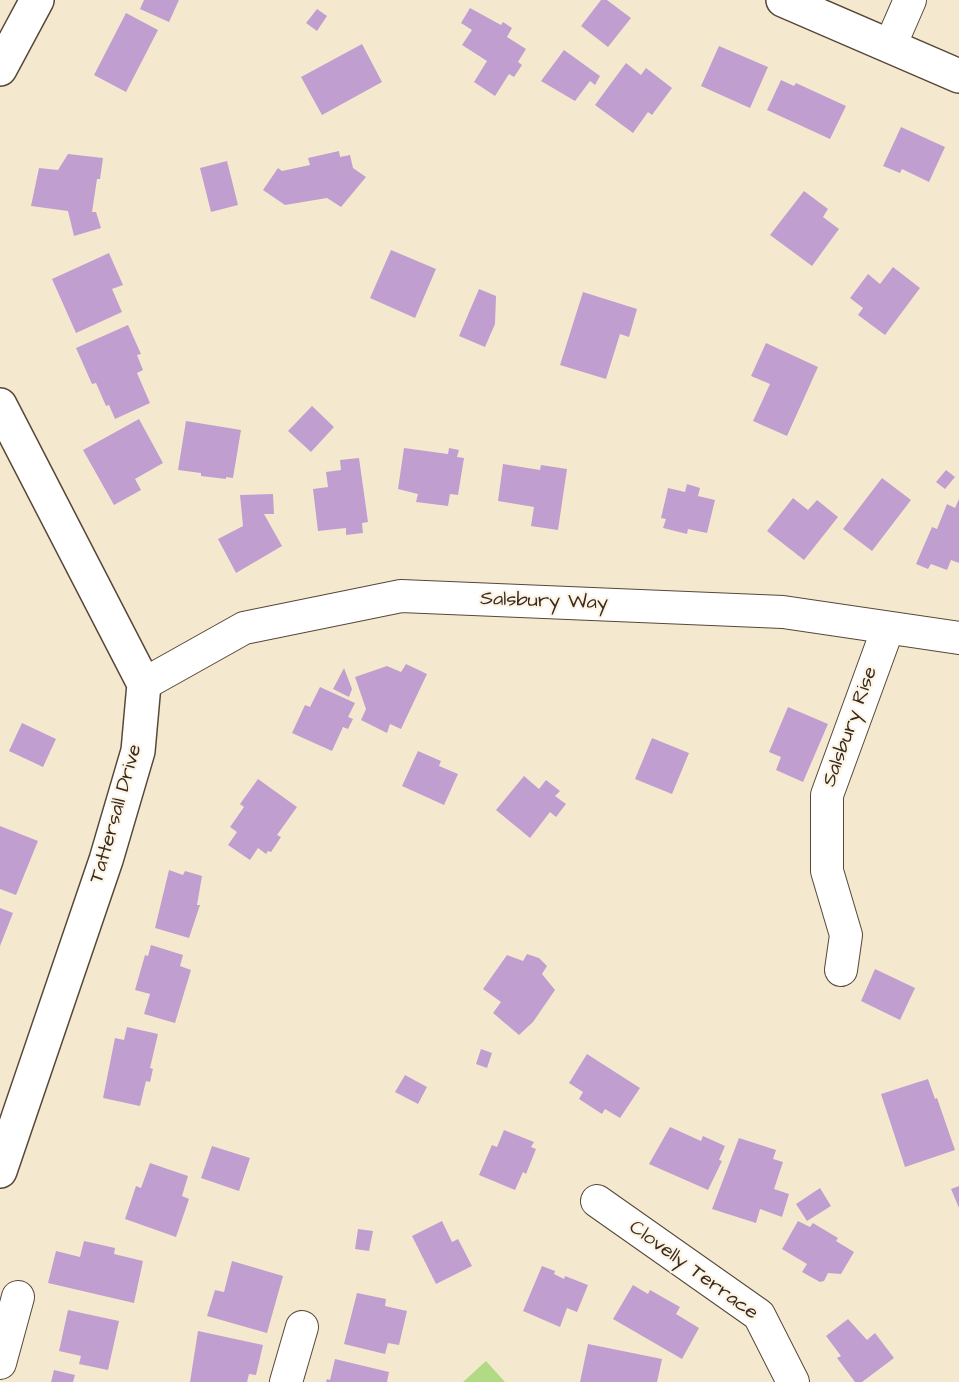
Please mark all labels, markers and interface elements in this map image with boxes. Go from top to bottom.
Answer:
street label: Salsbury Way [480,588,608,616]
street label: Salsbury Rise [818,664,884,790]
street label: Tattersall Drive [86,742,148,886]
street label: Clovelly Terrace [624,1216,762,1326]

